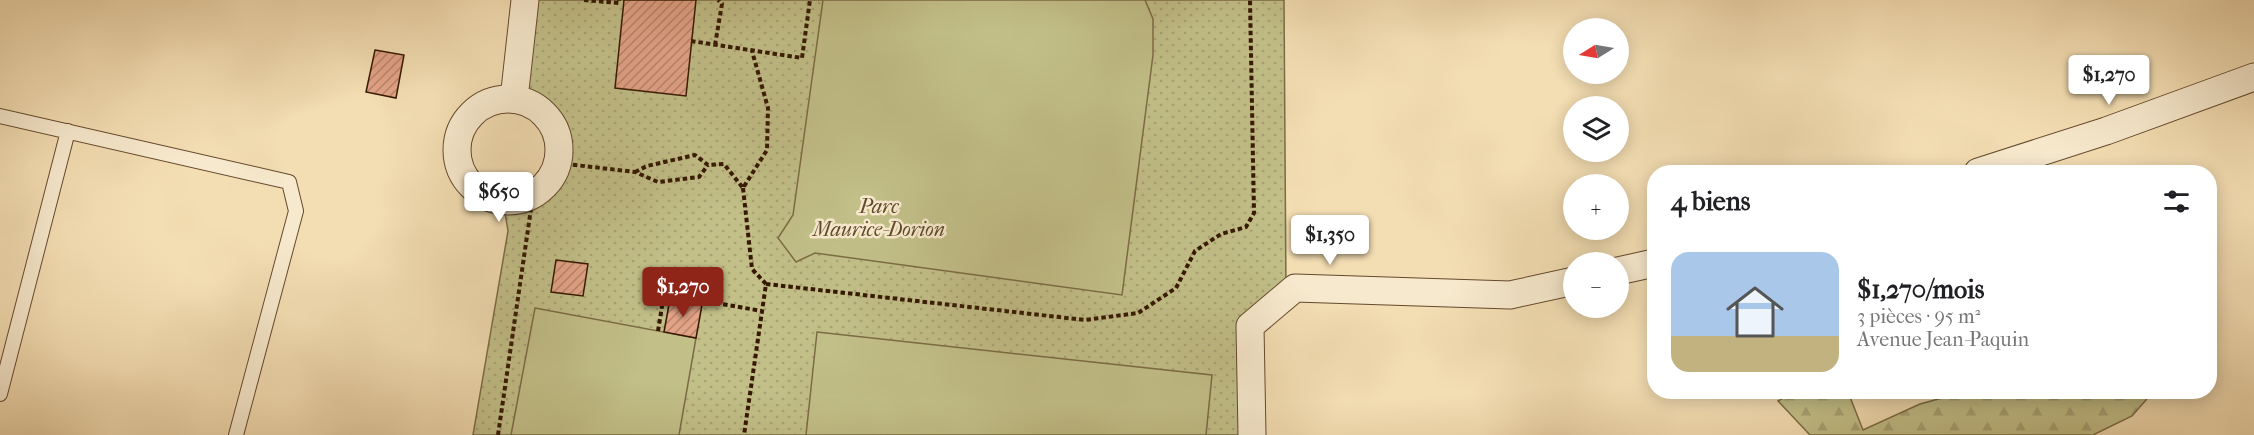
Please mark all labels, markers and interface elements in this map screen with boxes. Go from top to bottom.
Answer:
north arrow [1563,18,1629,84]
map controls [1563,18,1629,318]
pin: $1,270 [2060,55,2158,106]
text: $1,270 [2082,63,2136,86]
button: layers [1563,96,1629,162]
pin: $650 [463,172,535,223]
button: + [1563,174,1629,240]
text: $650 [478,180,520,203]
icon: filters [2160,185,2193,218]
text: 4 biens [1671,186,1750,217]
park label: Parc Maurice-Dorion [811,195,945,241]
pin: $1,350 [1281,215,1379,266]
text: $1,350 [1305,223,1355,246]
button: − [1563,252,1629,318]
pin: $1,270 [634,267,732,318]
text: $1,270/mois [1857,274,1984,305]
text: $1,270 [656,275,710,298]
icon: home [1719,276,1791,348]
text: 3 pièces · 95 m² [1857,305,1980,328]
text: Avenue Jean-Paquin [1857,328,2029,351]

